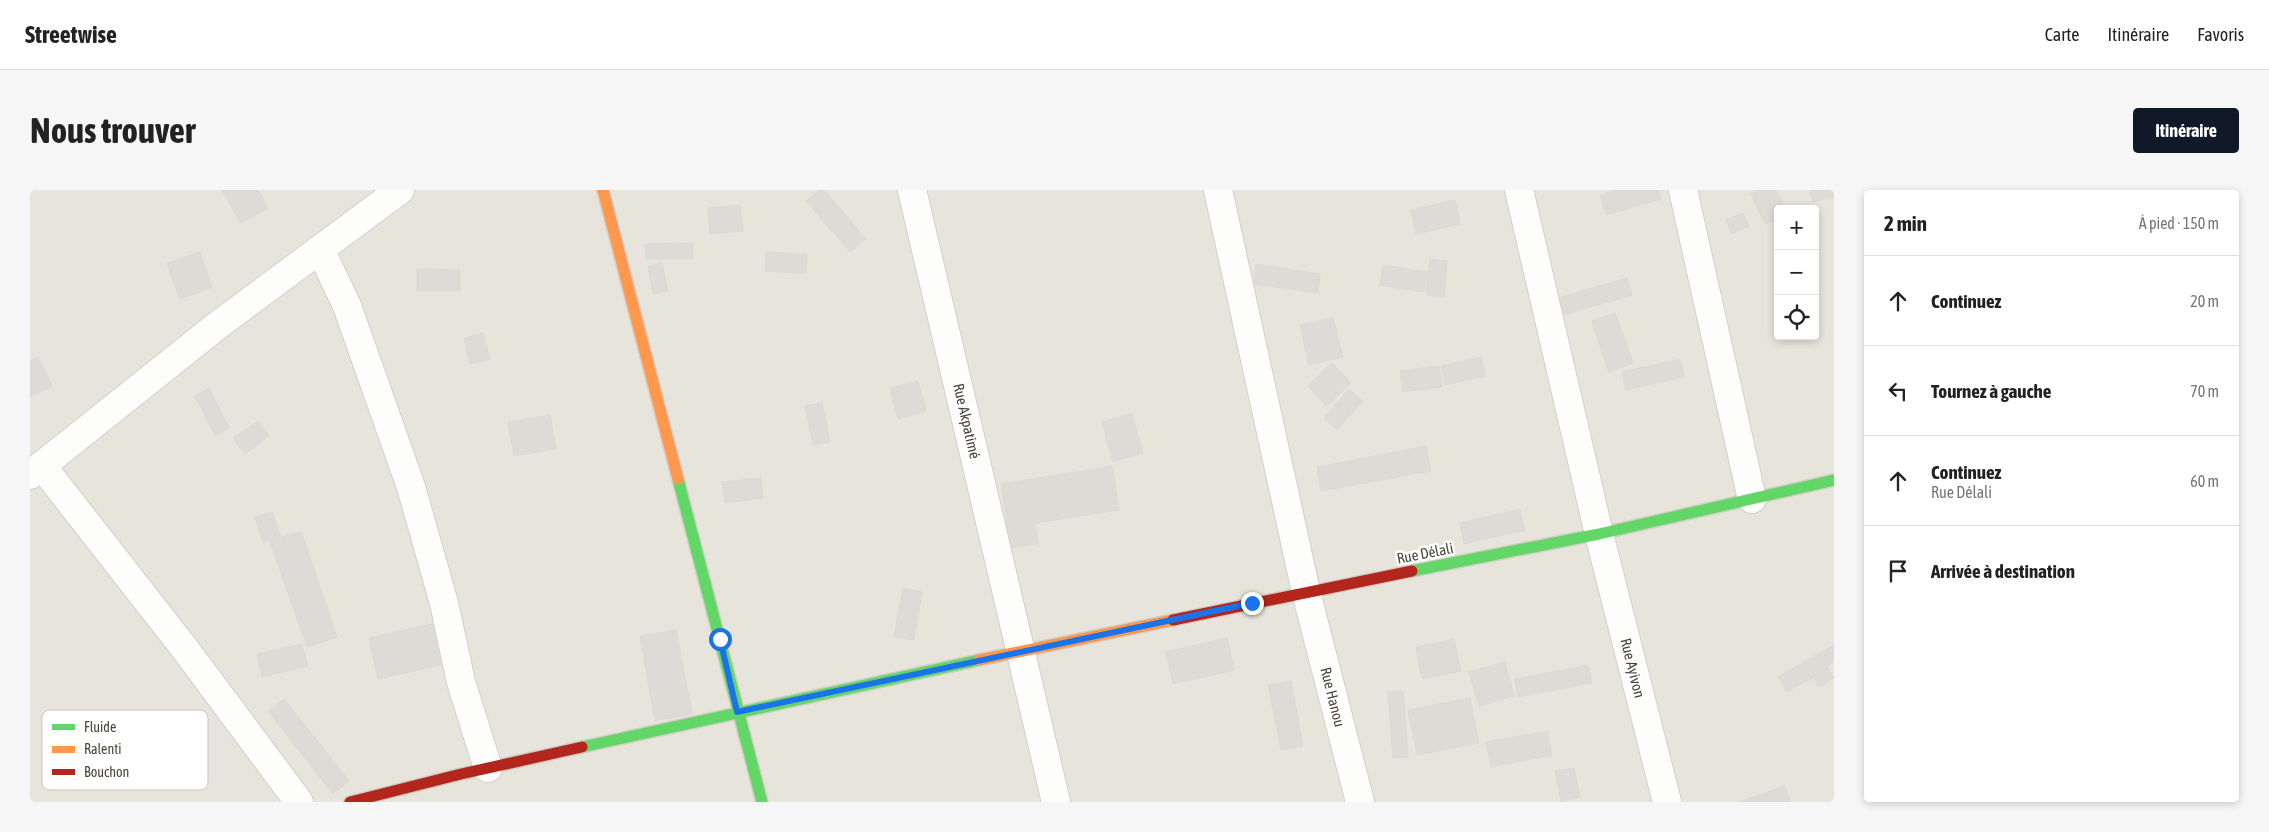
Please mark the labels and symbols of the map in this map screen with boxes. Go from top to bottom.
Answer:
street label: Rue Akpatimé [950,382,984,461]
street label: Rue Délali [1395,539,1455,567]
route end [1241,592,1264,615]
route start [709,628,732,651]
street label: Rue Ayivon [1617,636,1649,700]
street label: Rue Hanou [1317,665,1349,729]
legend [42,710,208,790]
text: Fluide [84,719,116,735]
text: Ralenti [84,741,121,757]
text: Bouchon [84,764,129,780]

